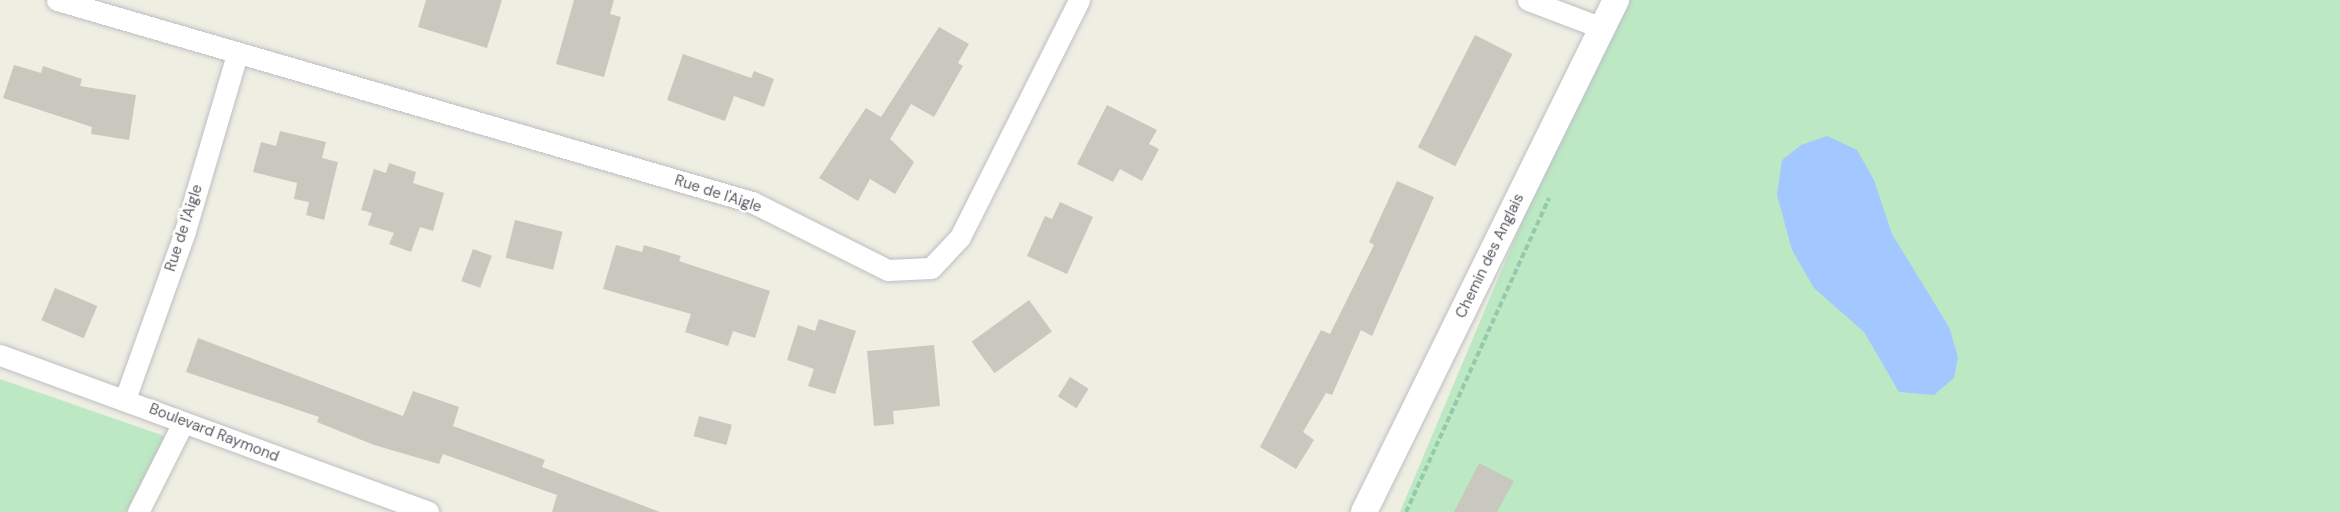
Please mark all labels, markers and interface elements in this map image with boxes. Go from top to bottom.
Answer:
street label: Rue de l'Aigle [672,171,764,217]
street label: Rue de l'Aigle [161,182,207,274]
street label: Chemin des Anglais [1452,191,1528,321]
street label: Boulevard Raymond [146,400,282,466]

